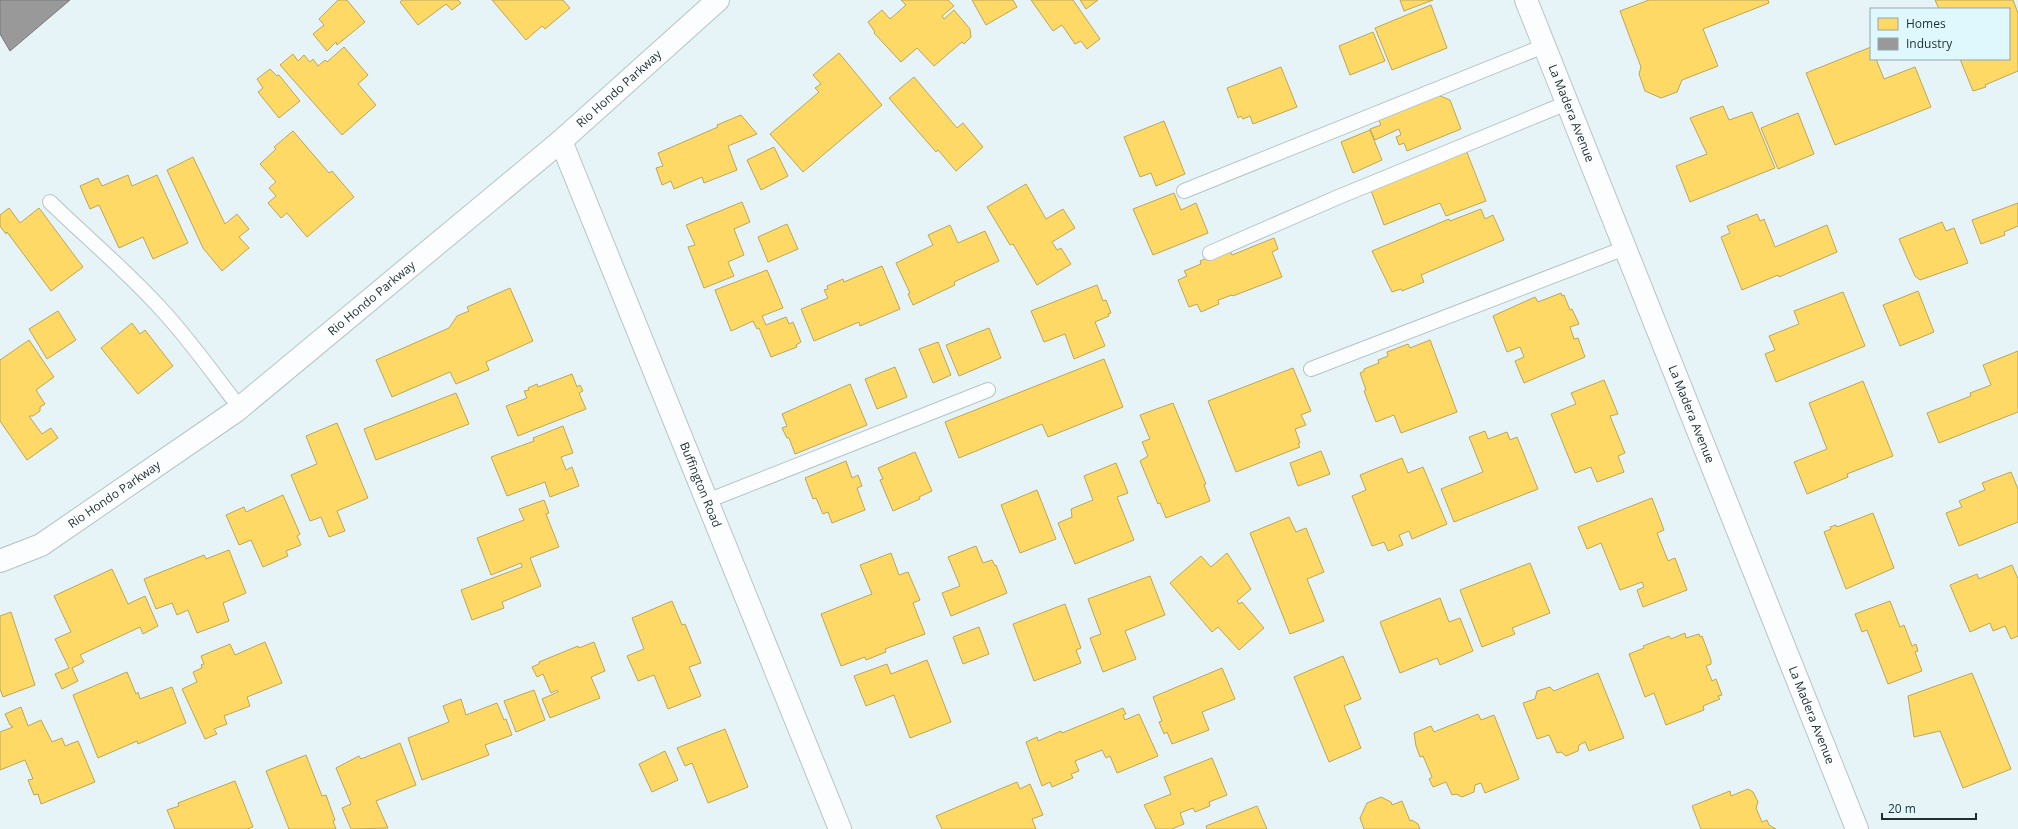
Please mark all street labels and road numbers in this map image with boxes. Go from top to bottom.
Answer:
street label: Rio Hondo Parkway [572,45,666,131]
street label: La Madera Avenue [1545,62,1599,165]
street label: Rio Hondo Parkway [324,256,419,339]
street label: La Madera Avenue [1665,363,1719,466]
street label: Buffington Road [676,439,726,530]
street label: Rio Hondo Parkway [64,456,165,532]
street label: La Madera Avenue [1785,663,1839,767]

